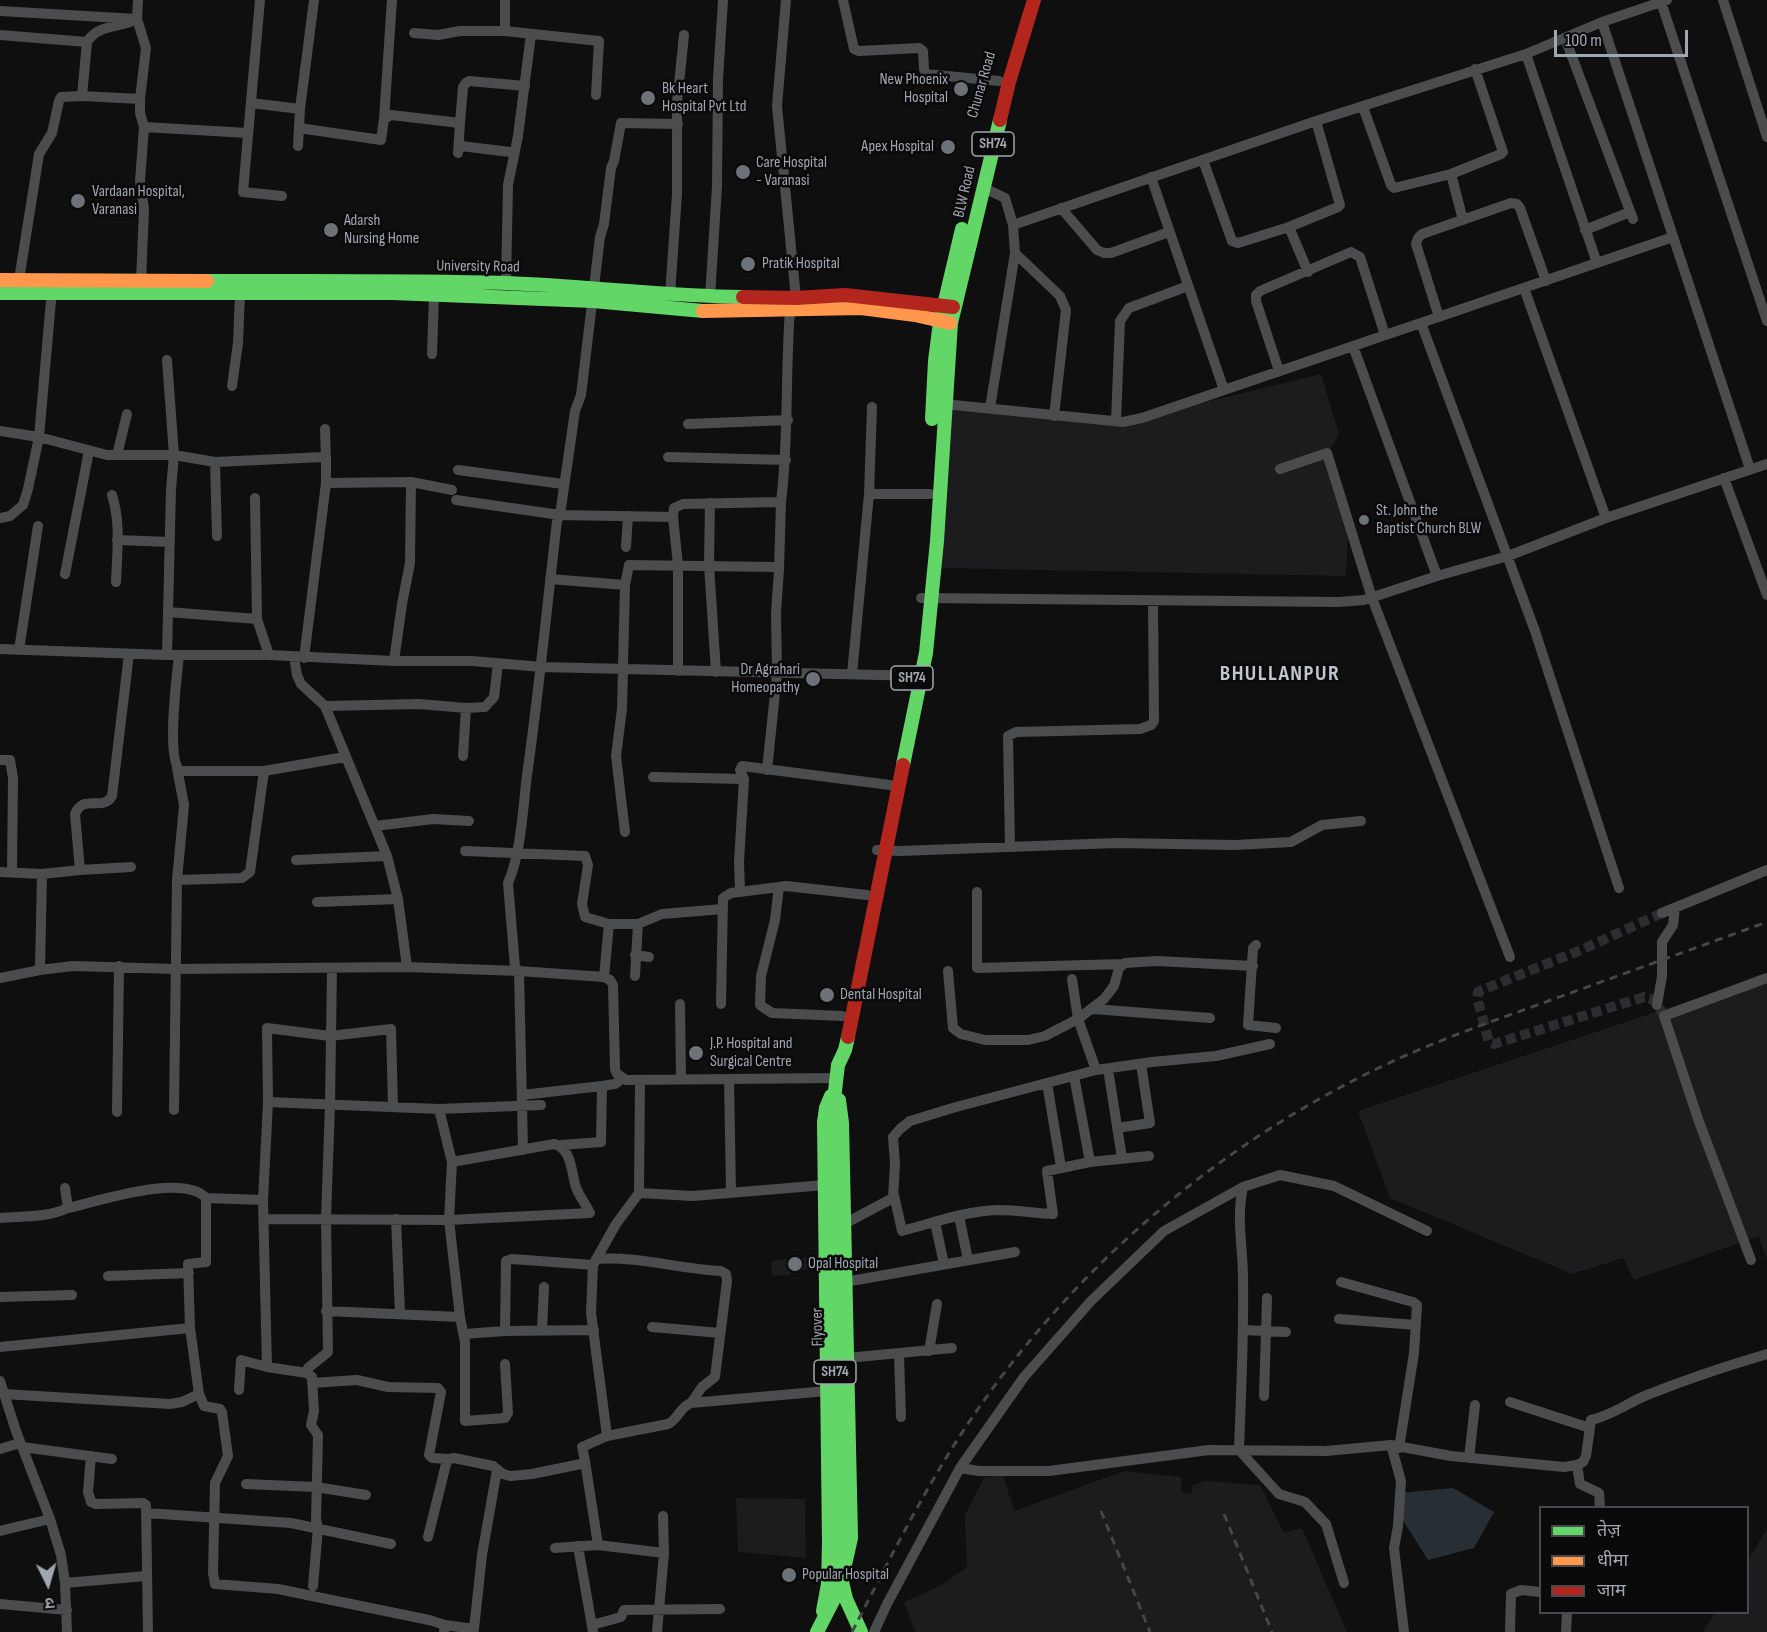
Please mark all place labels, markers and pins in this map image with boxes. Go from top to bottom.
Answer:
place label: New Phoenix Hospital [879,70,948,108]
place label: Bk Heart Hospital Pvt Ltd [662,79,746,117]
marker: New Phoenix Hospital [952,80,970,98]
marker: Bk Heart Hospital Pvt Ltd [639,89,657,107]
place label: Apex Hospital [861,137,934,157]
marker: Apex Hospital [939,138,957,156]
place label: Care Hospital - Varanasi [756,153,827,191]
marker: Care Hospital - Varanasi [734,163,752,181]
place label: Vardaan Hospital, Varanasi [92,182,185,220]
marker: Vardaan Hospital, Varanasi [69,192,87,210]
place label: Adarsh Nursing Home [344,211,419,249]
marker: Adarsh Nursing Home [322,221,340,239]
place label: Pratik Hospital [762,254,840,274]
marker: Pratik Hospital [739,255,757,273]
place label: St. John the Baptist Church BLW [1376,501,1481,539]
marker: St. John the Baptist Church BLW [1357,513,1371,527]
place label: Dr Agrahari Homeopathy [731,660,800,698]
marker: Dr Agrahari Homeopathy [804,670,822,688]
place label: Dental Hospital [840,985,922,1005]
marker: Dental Hospital [818,986,836,1004]
place label: J.P. Hospital and Surgical Centre [710,1034,792,1072]
marker: J.P. Hospital and Surgical Centre [687,1044,705,1062]
place label: Opal Hospital [808,1254,878,1274]
marker: Opal Hospital [786,1255,804,1273]
place label: Popular Hospital [802,1565,889,1585]
marker: Popular Hospital [780,1566,798,1584]

